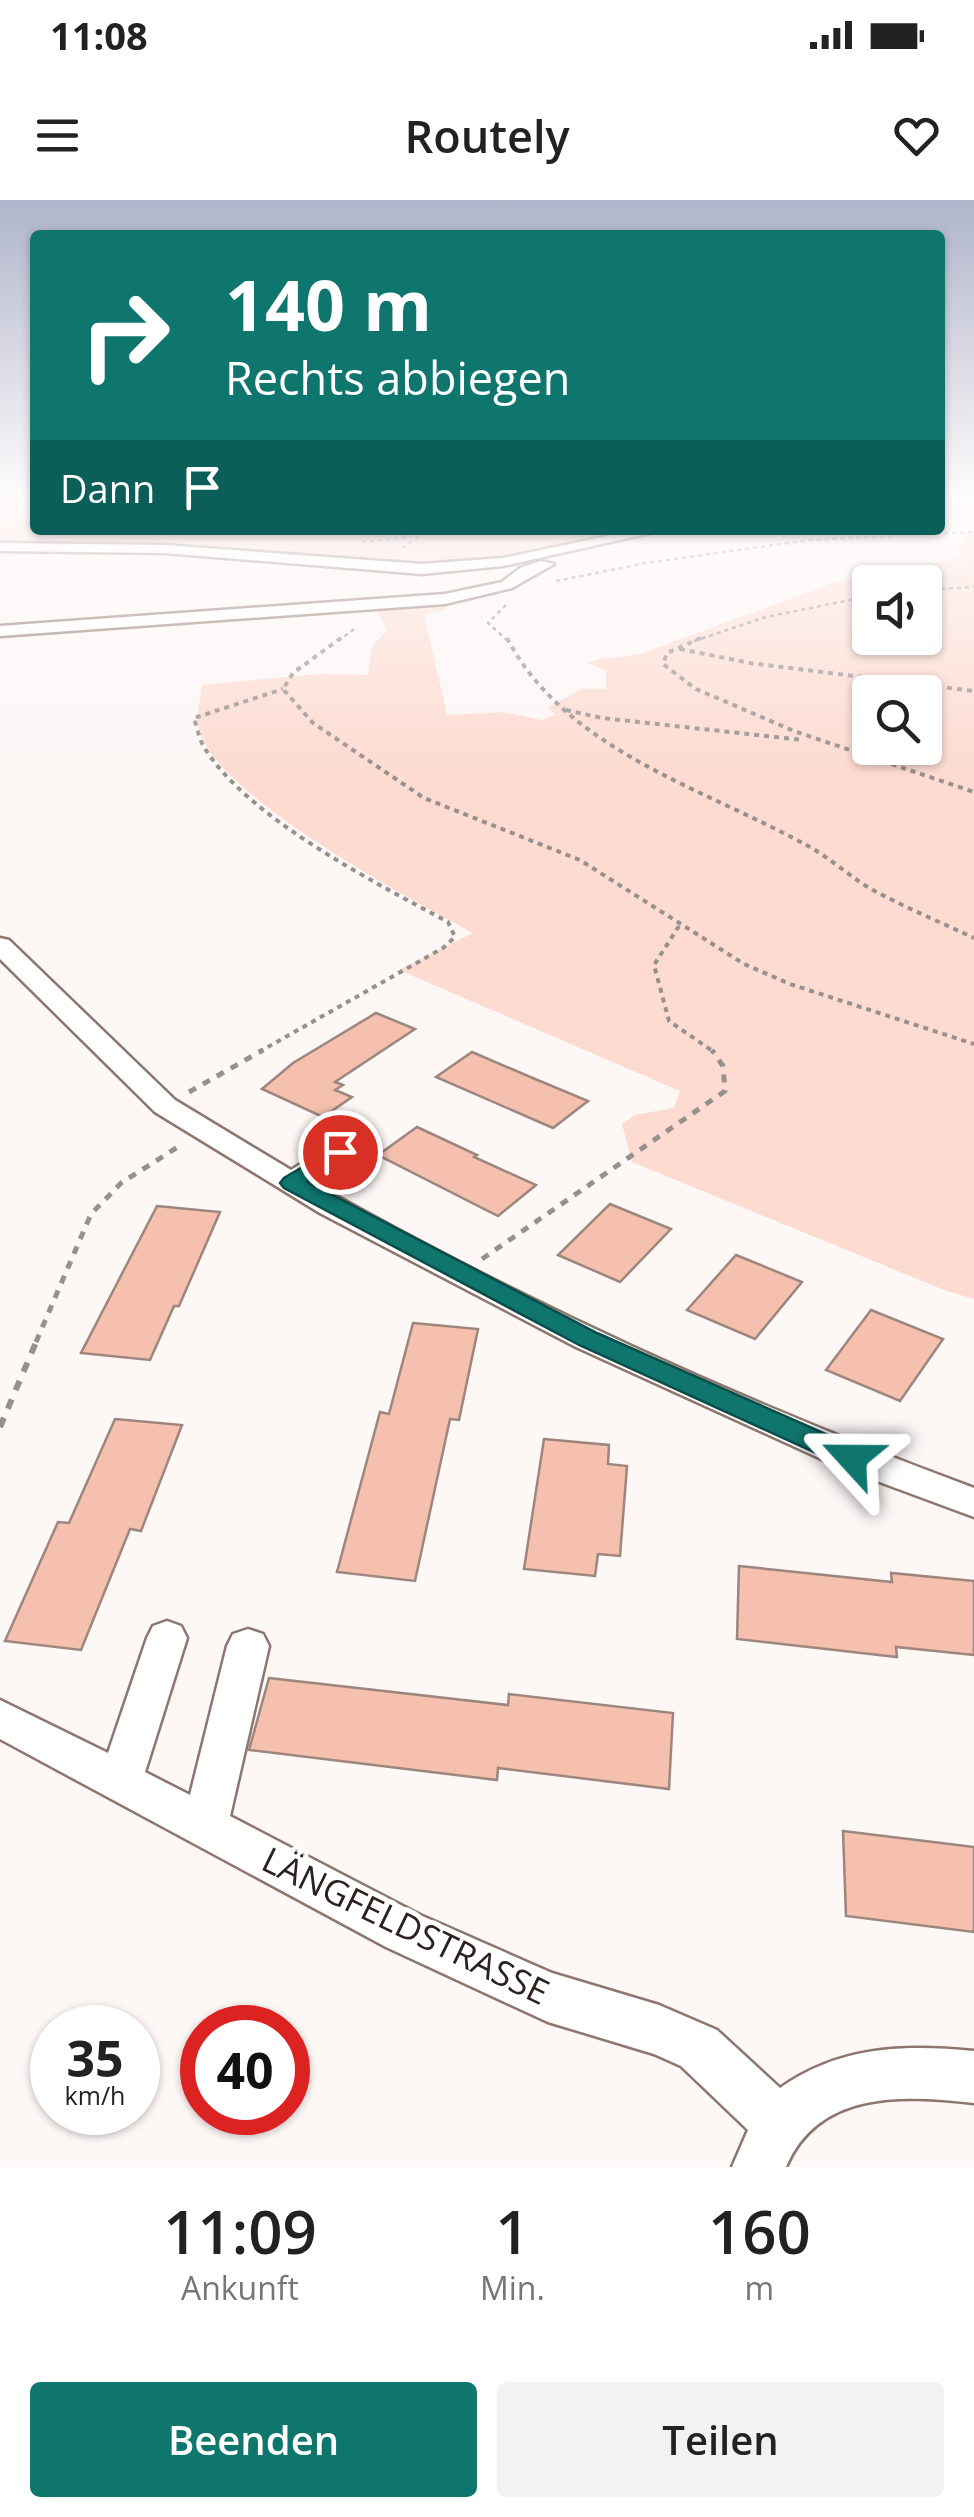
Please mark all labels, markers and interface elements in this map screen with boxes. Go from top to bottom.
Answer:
text: 11:08 [50,9,148,61]
text: Routely [404,105,570,166]
icon: menu [30,108,85,163]
icon: heart [889,108,944,163]
text: 140 m [225,256,432,352]
icon: right [60,270,190,400]
text: Rechts abbiegen [225,347,570,408]
icon: arrive [175,460,230,515]
text: Dann [60,462,155,514]
map controls [852,565,942,765]
button: sound [852,565,942,655]
button: search [852,675,942,765]
pin [298,1110,383,1195]
icon: arrive [313,1125,368,1180]
position arrow [800,1406,904,1510]
street label: LÄNGFELDSTRASSE [255,1835,557,2015]
speed limit sign: 40 [180,2005,310,2135]
text: 35 [66,2024,124,2092]
text: km/h [65,2078,125,2112]
text: 11:09 [163,2190,317,2272]
text: 1 [495,2190,530,2272]
text: 160 [708,2190,811,2272]
text: Ankunft [181,2266,299,2309]
text: Min. [480,2266,545,2309]
text: m [745,2266,774,2309]
button: Beenden [30,2382,477,2497]
button: Teilen [497,2382,944,2497]

